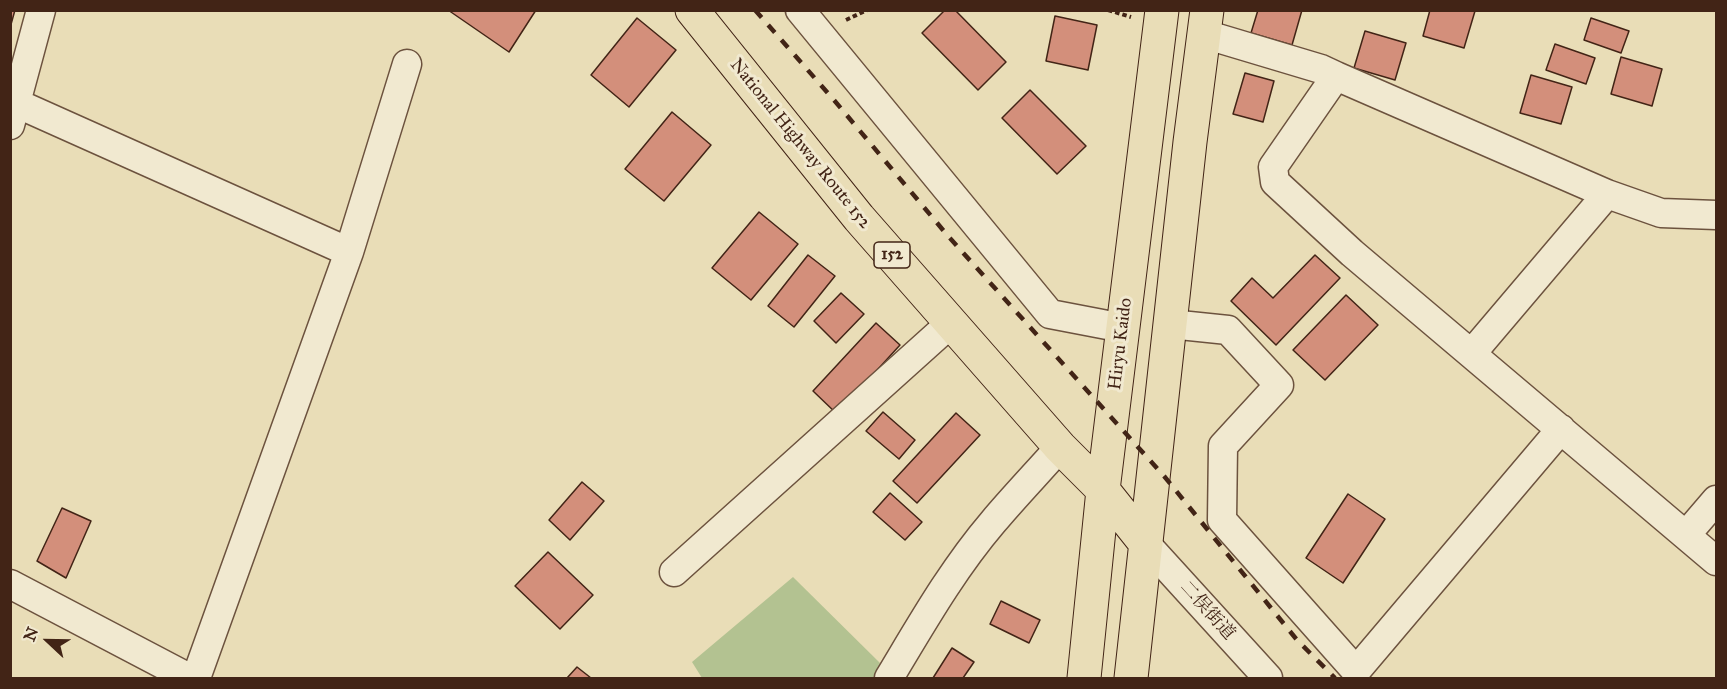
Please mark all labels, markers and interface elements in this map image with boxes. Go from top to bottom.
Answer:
street label: National Highway Route 152 [725,55,875,233]
road number: 152 [874,242,910,268]
street label: Hiryu Kaido [1105,297,1137,391]
street label: 二俣街道 [1175,577,1239,645]
north arrow [18,611,78,671]
text: N [19,624,42,644]

